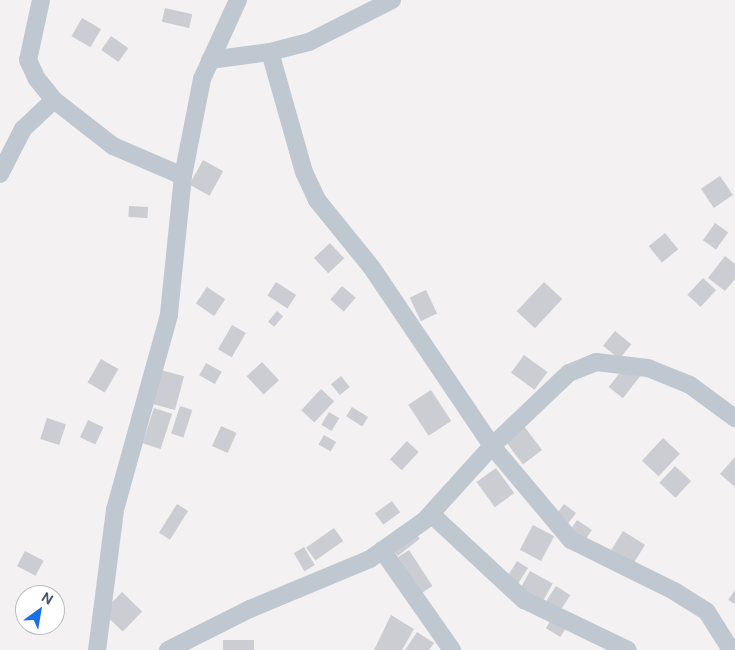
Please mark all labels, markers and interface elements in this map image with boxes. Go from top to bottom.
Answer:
north arrow [15,585,65,635]
text: N [38,588,57,608]

